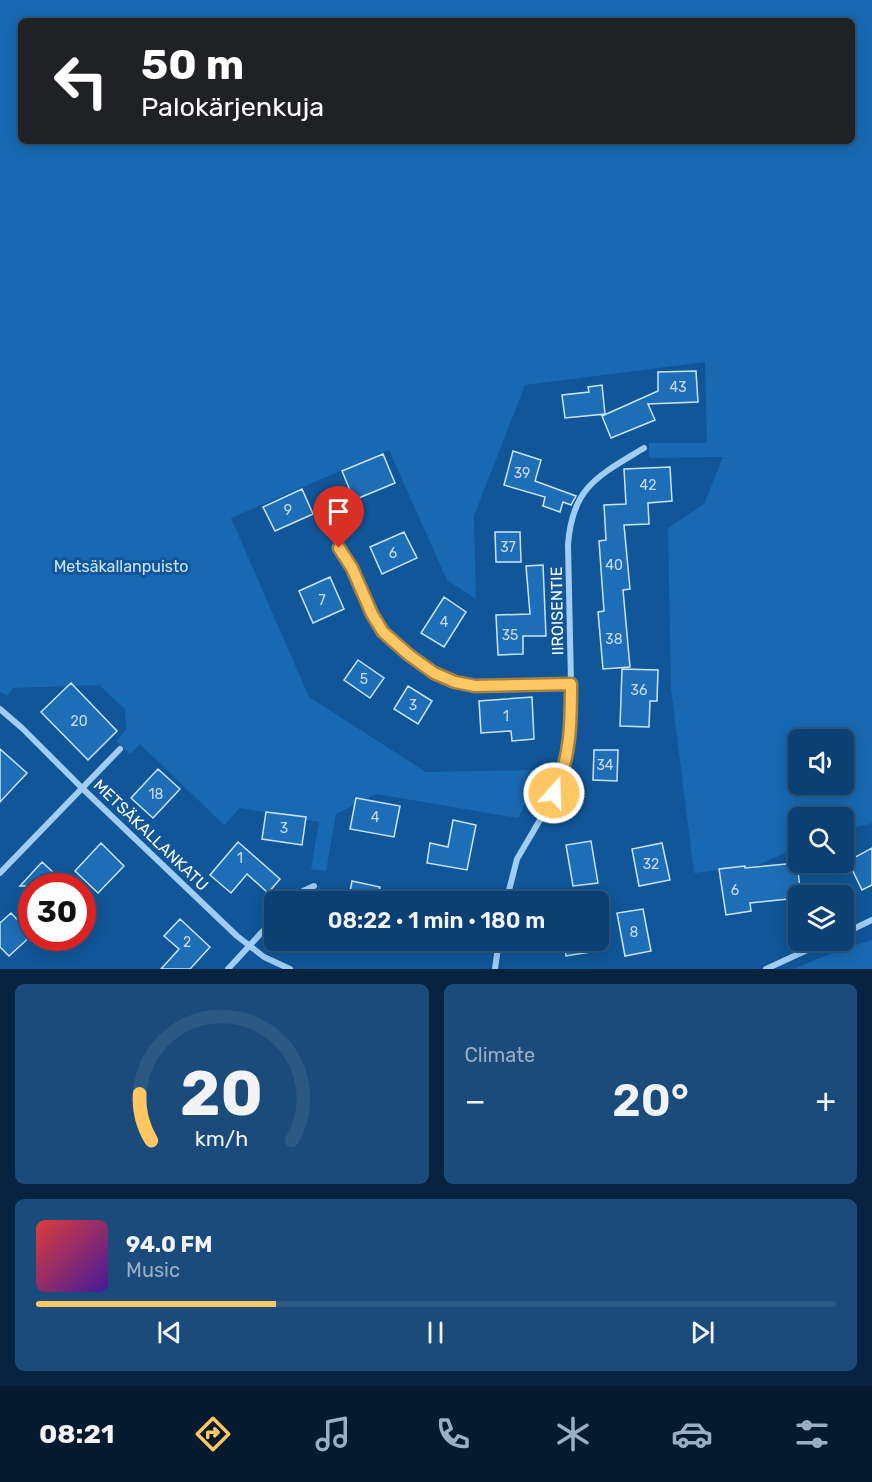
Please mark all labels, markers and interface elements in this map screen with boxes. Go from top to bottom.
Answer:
text: 50 m [141,40,244,90]
icon: left [42,42,120,120]
text: Palokärjenkuja [141,91,324,123]
house number: 43 [669,379,687,396]
house number: 39 [514,465,530,482]
house number: 42 [640,477,656,494]
pin [313,486,364,548]
icon: arrive [322,495,355,528]
house number: 9 [284,502,292,519]
house number: 37 [500,539,516,556]
house number: 6 [389,545,397,562]
park label: Metsäkallanpuisto [54,557,188,576]
house number: 40 [605,557,623,574]
street label: IIROISENTIE [547,567,567,655]
house number: 7 [318,592,326,609]
house number: 4 [440,614,449,631]
house number: 35 [502,627,518,644]
house number: 38 [605,631,623,648]
house number: 5 [360,671,368,688]
house number: 36 [631,682,647,699]
house number: 3 [409,697,417,714]
house number: 1 [503,708,509,725]
house number: 20 [70,713,88,730]
map controls [788,729,854,951]
button: sound [788,729,854,795]
house number: 34 [596,757,614,774]
position arrow [522,761,586,825]
street label: METSÄKALLANKATU [90,775,212,895]
house number: 18 [149,786,164,803]
button: search [788,807,854,873]
house number: 4 [371,809,380,826]
house number: 3 [280,820,288,837]
house number: 1 [237,850,243,867]
house number: 32 [643,856,659,873]
speed limit sign: 30 [18,873,96,951]
house number: 6 [731,882,739,899]
button: layers [788,885,854,951]
text: 08:22 · 1 min · 180 m [328,907,545,934]
house number: 8 [630,924,639,941]
house number: 2 [183,934,191,951]
text: Climate [465,1043,535,1067]
text: 20 [180,1057,263,1131]
text: 20° [612,1074,689,1127]
text: − [465,1081,486,1120]
text: + [815,1081,836,1120]
text: km/h [195,1126,249,1151]
text: 94.0 FM [126,1231,212,1258]
text: Music [126,1258,180,1282]
icon: previous [153,1316,186,1349]
icon: pause [419,1316,452,1349]
icon: next [686,1316,719,1349]
icon: directions [192,1413,234,1455]
icon: music [312,1413,354,1455]
icon: phone [432,1413,474,1455]
icon: climate [552,1413,594,1455]
icon: car [671,1413,713,1455]
icon: filters [791,1413,833,1455]
text: 08:21 [39,1418,114,1450]

